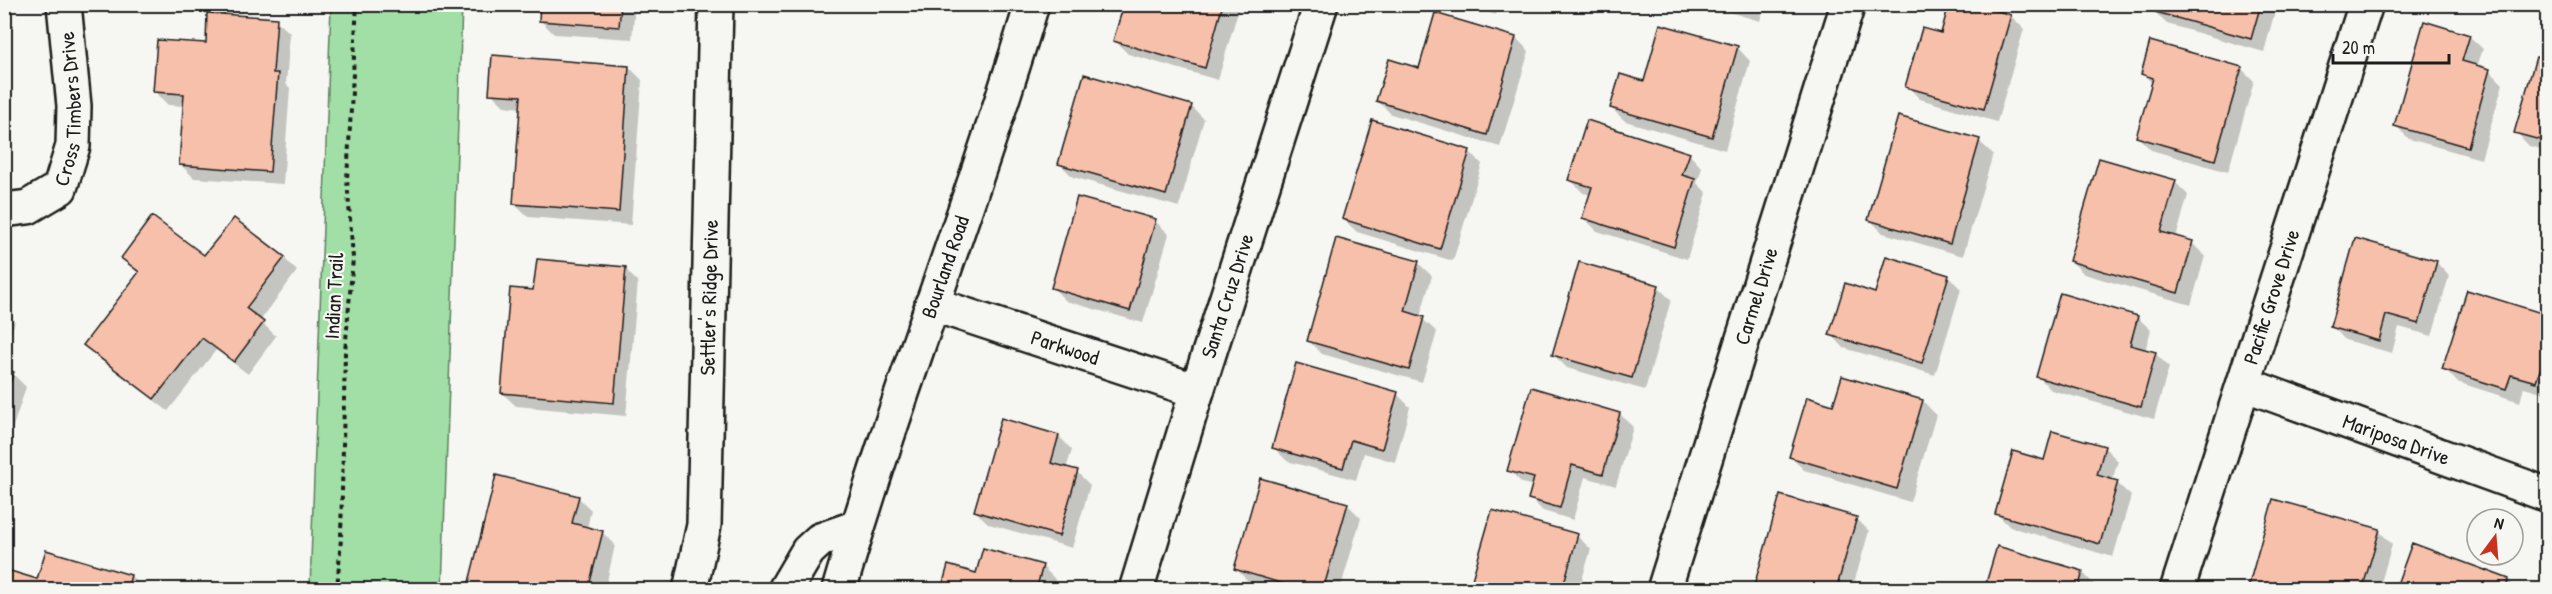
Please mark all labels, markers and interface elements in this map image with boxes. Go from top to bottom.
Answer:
scale bar [2333,27,2448,65]
street label: Cross Timbers Drive [47,31,88,189]
text: 20 m [2342,35,2375,60]
street label: Bourland Road [914,212,976,322]
street label: Settler's Ridge Drive [692,219,725,376]
street label: Pacific Grove Drive [2236,225,2306,368]
street label: Santa Cruz Drive [1193,230,1261,362]
street label: Carmel Drive [1727,244,1785,348]
street label: Indian Trail [317,252,350,340]
street label: Parkwood [1027,322,1103,372]
street label: Mariposa Drive [2339,406,2454,472]
north arrow [2465,507,2525,567]
text: N [2492,511,2507,534]

